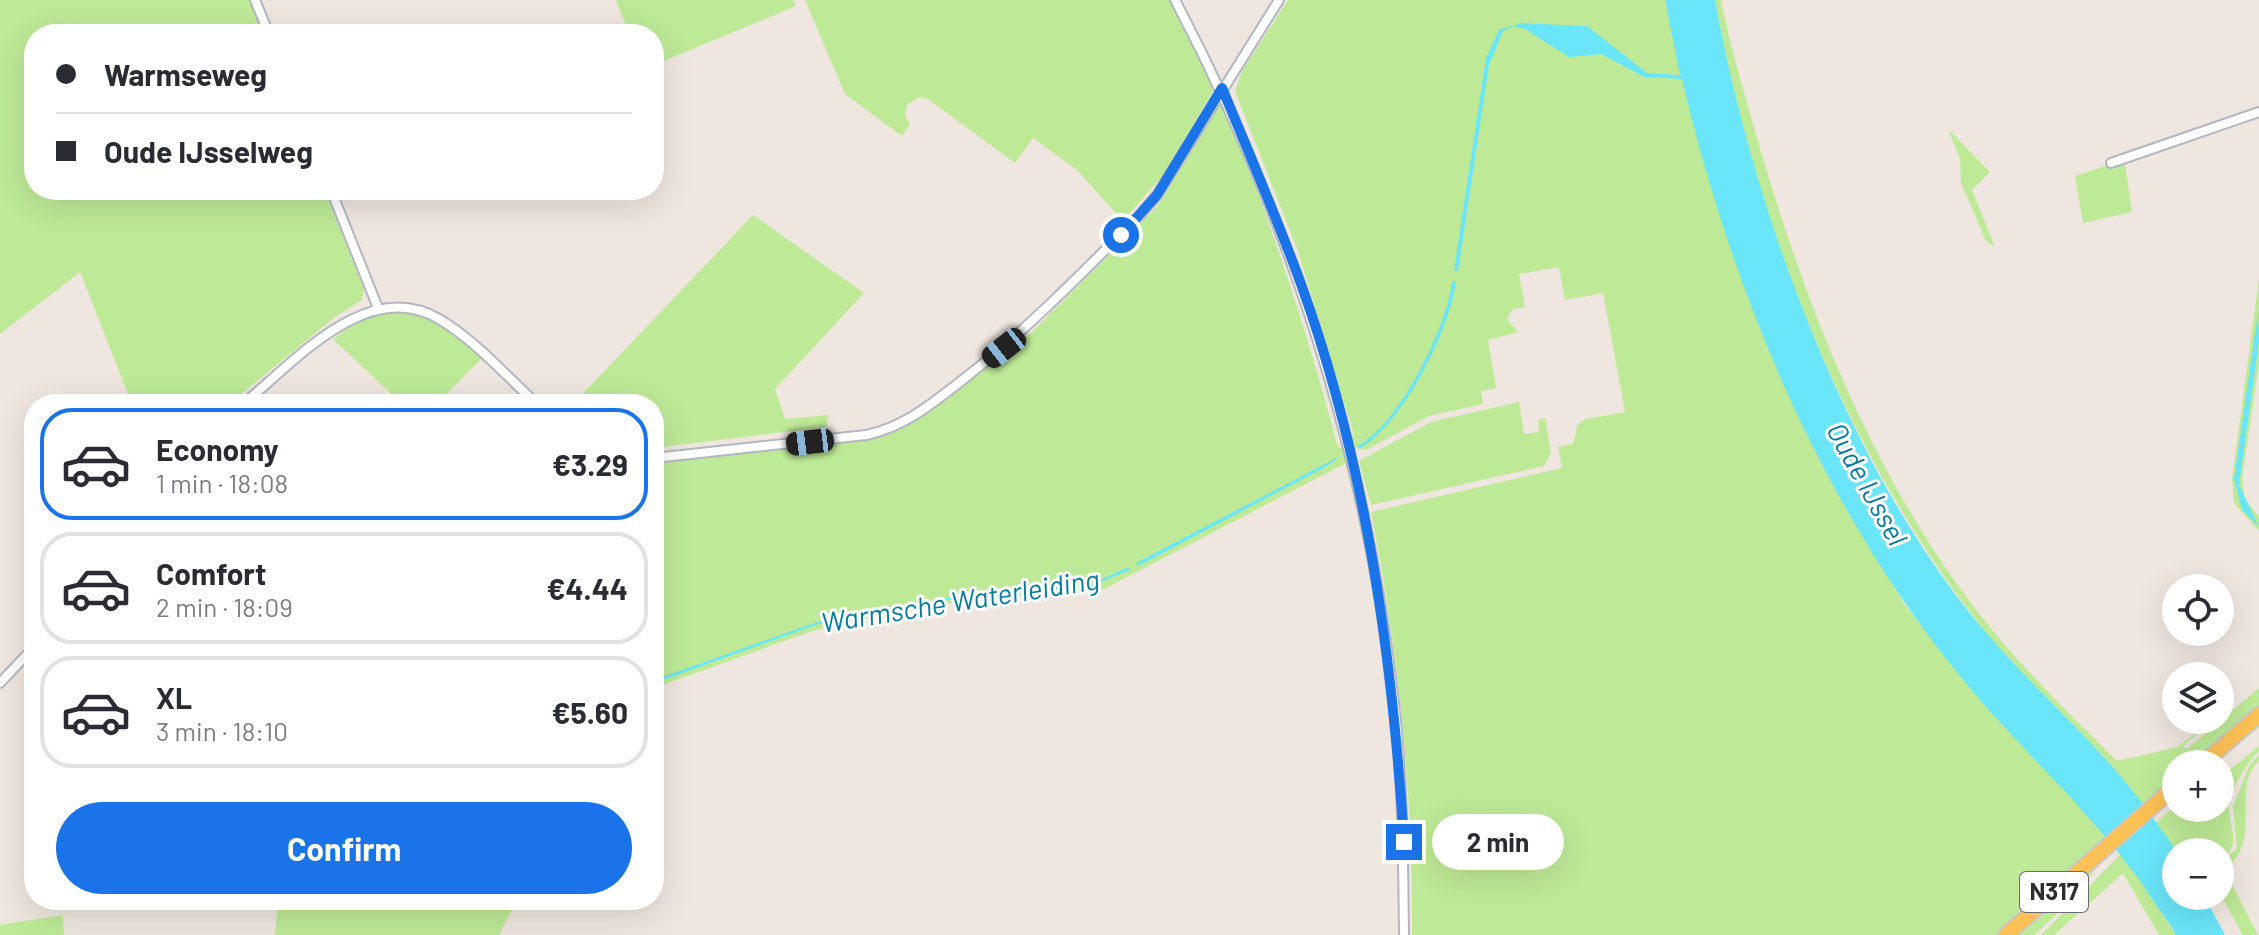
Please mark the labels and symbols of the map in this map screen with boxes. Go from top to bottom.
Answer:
route start [1103,217,1139,253]
car [978,324,1030,372]
water label: Oude IJssel [1820,416,1916,551]
car [785,427,835,457]
water label: Warmsche Waterleiding [818,561,1101,639]
callout: 2 min [1432,814,1564,870]
route end [1386,824,1422,860]
road number: N317 [2020,872,2088,912]

